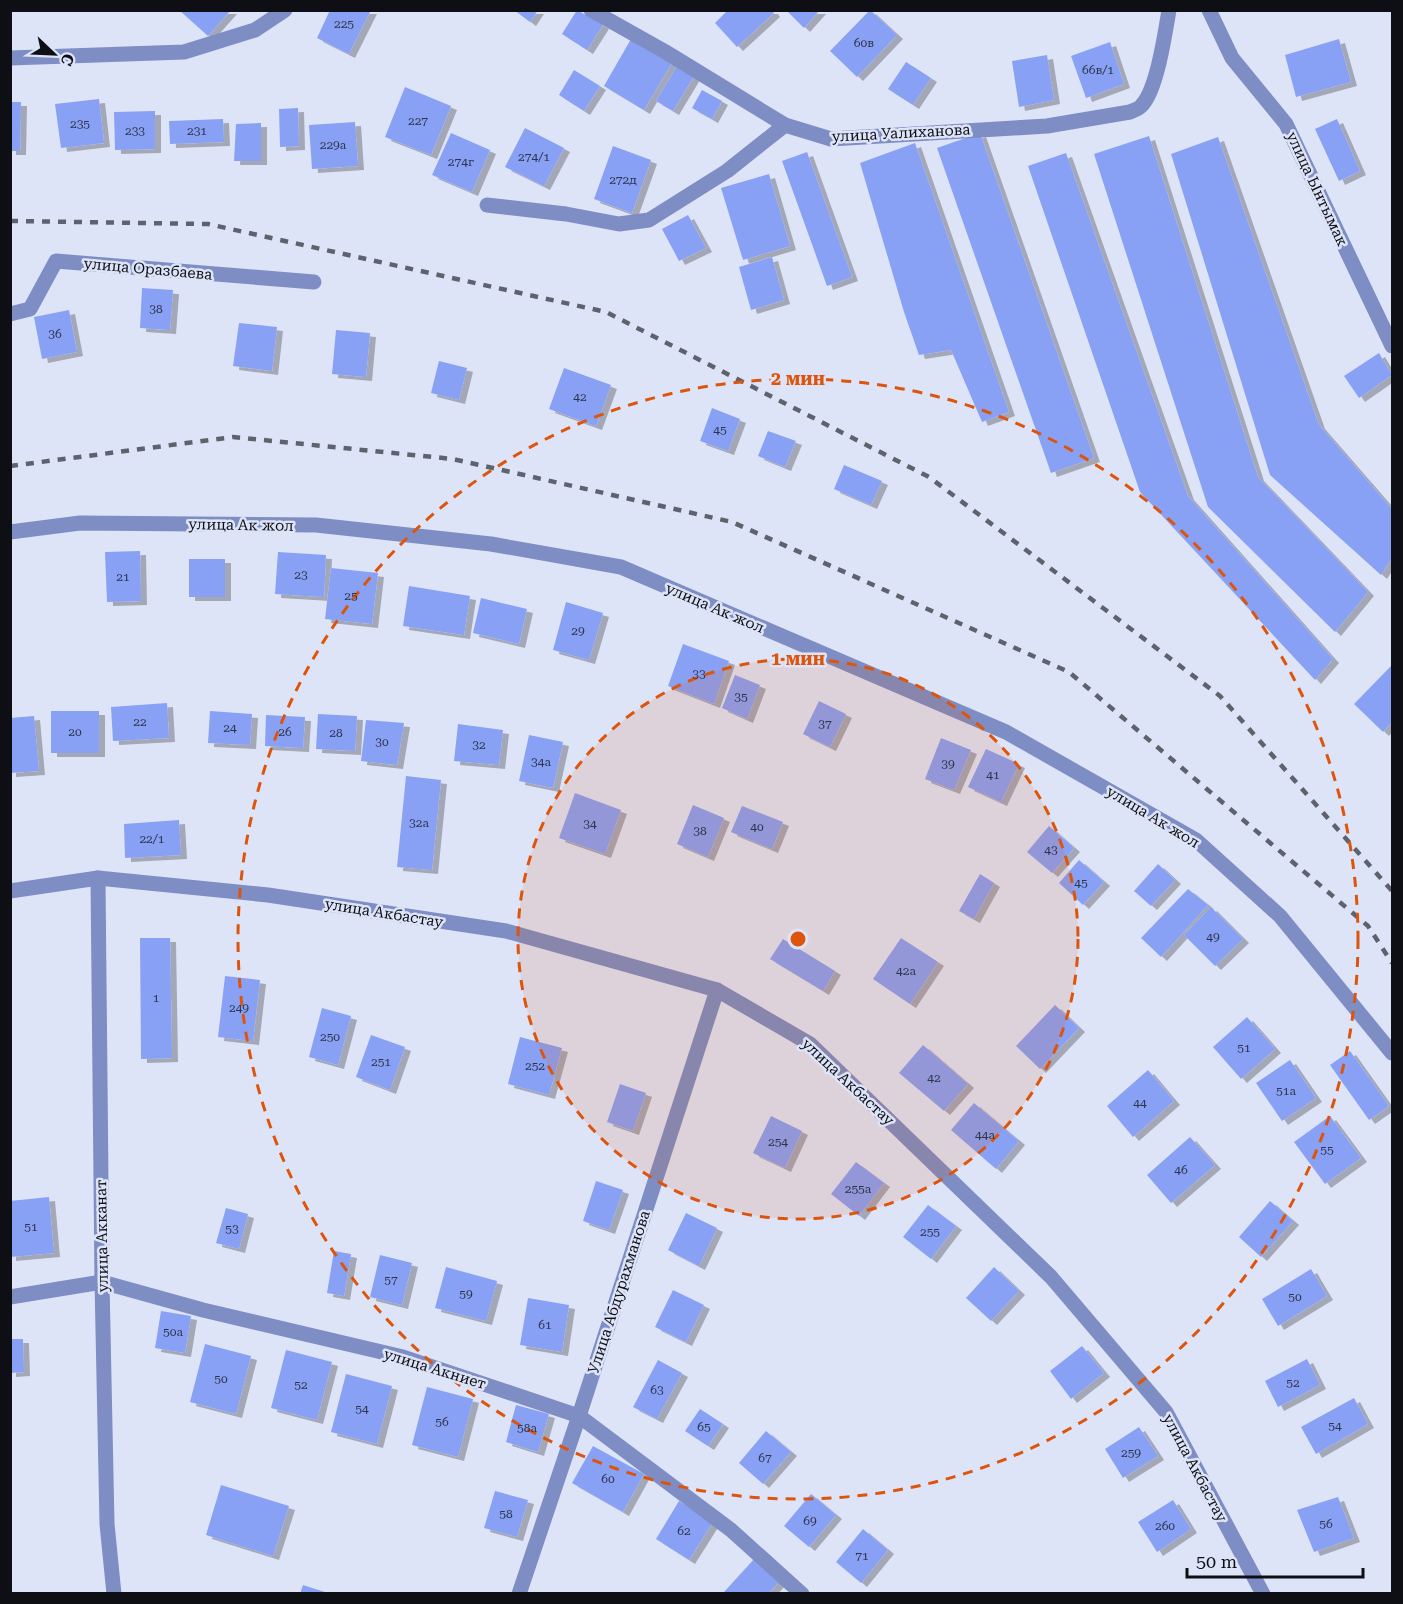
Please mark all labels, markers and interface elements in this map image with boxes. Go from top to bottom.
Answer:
house number: 225 [334,17,354,31]
north arrow [24,24,84,84]
house number: 60в [854,36,874,50]
text: С [56,51,78,69]
house number: 66в/1 [1082,63,1114,77]
house number: 227 [408,114,428,128]
house number: 235 [70,117,90,131]
street label: улица Уалиханова [831,120,971,146]
house number: 233 [125,124,145,138]
house number: 231 [187,124,207,138]
street label: улица Ынтымак [1283,129,1352,250]
house number: 229а [320,138,347,152]
house number: 274/1 [518,150,550,164]
house number: 274г [448,155,474,169]
house number: 272д [609,173,637,187]
street label: улица Оразбаева [83,254,213,284]
house number: 38 [149,302,163,316]
house number: 36 [48,327,62,341]
text: 2 мин [771,368,825,389]
house number: 42 [573,390,587,404]
house number: 45 [713,423,727,437]
street label: улица Ак жол [188,515,294,535]
house number: 23 [294,568,308,582]
house number: 21 [116,570,130,584]
street label: улица Ак жол [663,579,767,637]
house number: 25 [344,589,358,603]
house number: 29 [571,624,585,638]
text: 1 мин [771,648,825,669]
house number: 33 [692,667,706,681]
house number: 35 [734,690,748,704]
house number: 22 [133,715,147,729]
house number: 37 [818,717,832,731]
house number: 24 [223,721,237,735]
house number: 20 [68,725,82,739]
house number: 26 [278,725,292,739]
house number: 28 [329,726,343,740]
house number: 30 [375,735,389,749]
house number: 32 [472,738,486,752]
house number: 34а [531,755,551,769]
house number: 39 [941,757,955,771]
house number: 41 [986,768,1000,782]
street label: улица Ак жол [1103,782,1203,852]
house number: 32а [409,816,429,830]
house number: 34 [583,817,597,831]
house number: 40 [750,820,764,834]
house number: 38 [693,824,707,838]
house number: 22/1 [139,832,165,846]
house number: 43 [1044,843,1058,857]
house number: 45 [1074,876,1088,890]
street label: улица Акбастау [324,895,445,931]
centre of rings [788,929,808,949]
house number: 49 [1206,930,1220,944]
house number: 42а [896,964,916,978]
house number: 1 [153,991,160,1005]
house number: 249 [229,1001,249,1015]
house number: 250 [320,1030,340,1044]
street label: улица Акбастау [798,1035,898,1129]
house number: 51 [1237,1041,1251,1055]
house number: 251 [371,1055,391,1069]
house number: 252 [525,1059,545,1073]
house number: 42 [927,1071,941,1085]
house number: 51а [1276,1084,1296,1098]
house number: 44 [1133,1096,1147,1110]
house number: 44а [975,1128,995,1142]
house number: 254 [768,1135,788,1149]
house number: 55 [1320,1143,1334,1157]
house number: 46 [1174,1163,1188,1177]
street label: улица Акканат [92,1179,112,1293]
house number: 255а [845,1182,872,1196]
street label: Улица Абдурахманова [584,1208,654,1376]
house number: 51 [24,1220,38,1234]
house number: 53 [225,1222,239,1236]
house number: 255 [920,1225,940,1239]
house number: 57 [384,1273,398,1287]
house number: 59 [459,1287,473,1301]
house number: 50 [1288,1290,1302,1304]
house number: 61 [538,1318,552,1332]
house number: 50а [163,1325,183,1339]
street label: улица Акниет [382,1345,488,1393]
house number: 50 [214,1372,228,1386]
house number: 52 [1286,1376,1300,1390]
house number: 52 [294,1378,308,1392]
house number: 63 [650,1383,664,1397]
house number: 54 [355,1402,369,1416]
street label: улица Акбастау [1159,1411,1231,1525]
house number: 56 [435,1415,449,1429]
house number: 54 [1328,1419,1342,1433]
house number: 65 [697,1420,711,1434]
house number: 58а [517,1421,537,1435]
house number: 259 [1121,1446,1141,1460]
house number: 67 [758,1451,772,1465]
house number: 60 [601,1472,615,1486]
house number: 58 [499,1507,513,1521]
house number: 69 [803,1514,817,1528]
house number: 56 [1319,1517,1333,1531]
house number: 260 [1155,1519,1175,1533]
house number: 62 [677,1524,691,1538]
scale bar [1187,1541,1362,1579]
house number: 71 [855,1549,869,1563]
text: 50 m [1196,1551,1237,1572]

